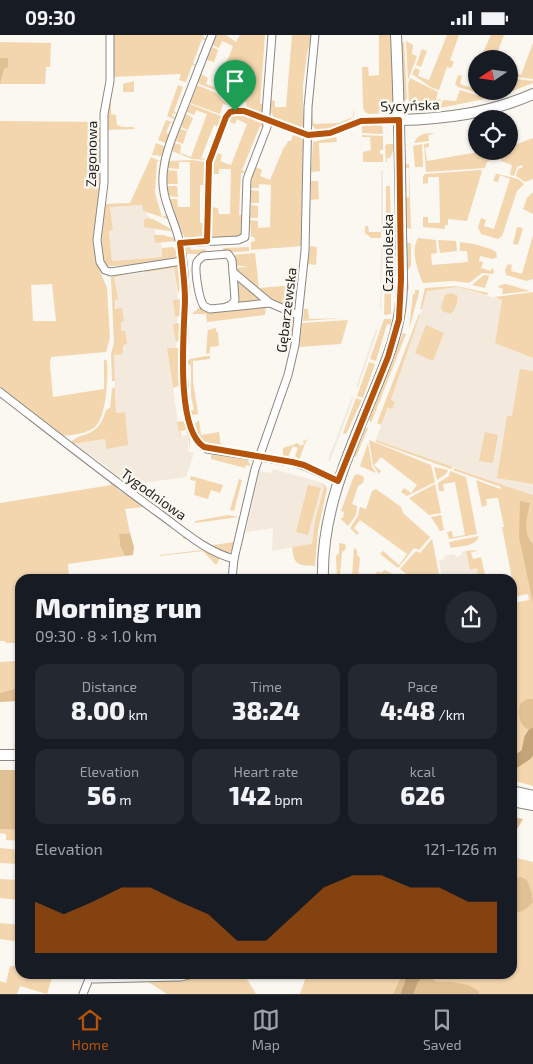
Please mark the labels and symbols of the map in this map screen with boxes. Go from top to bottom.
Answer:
north arrow [468,50,518,100]
pin [214,60,256,111]
street label: Sycyńska [380,95,440,115]
street label: Zagonowa [82,121,100,187]
street label: Czarnoleska [379,214,396,292]
street label: Gębarzewska [272,266,300,354]
street label: Tygodniowa [118,465,190,523]

